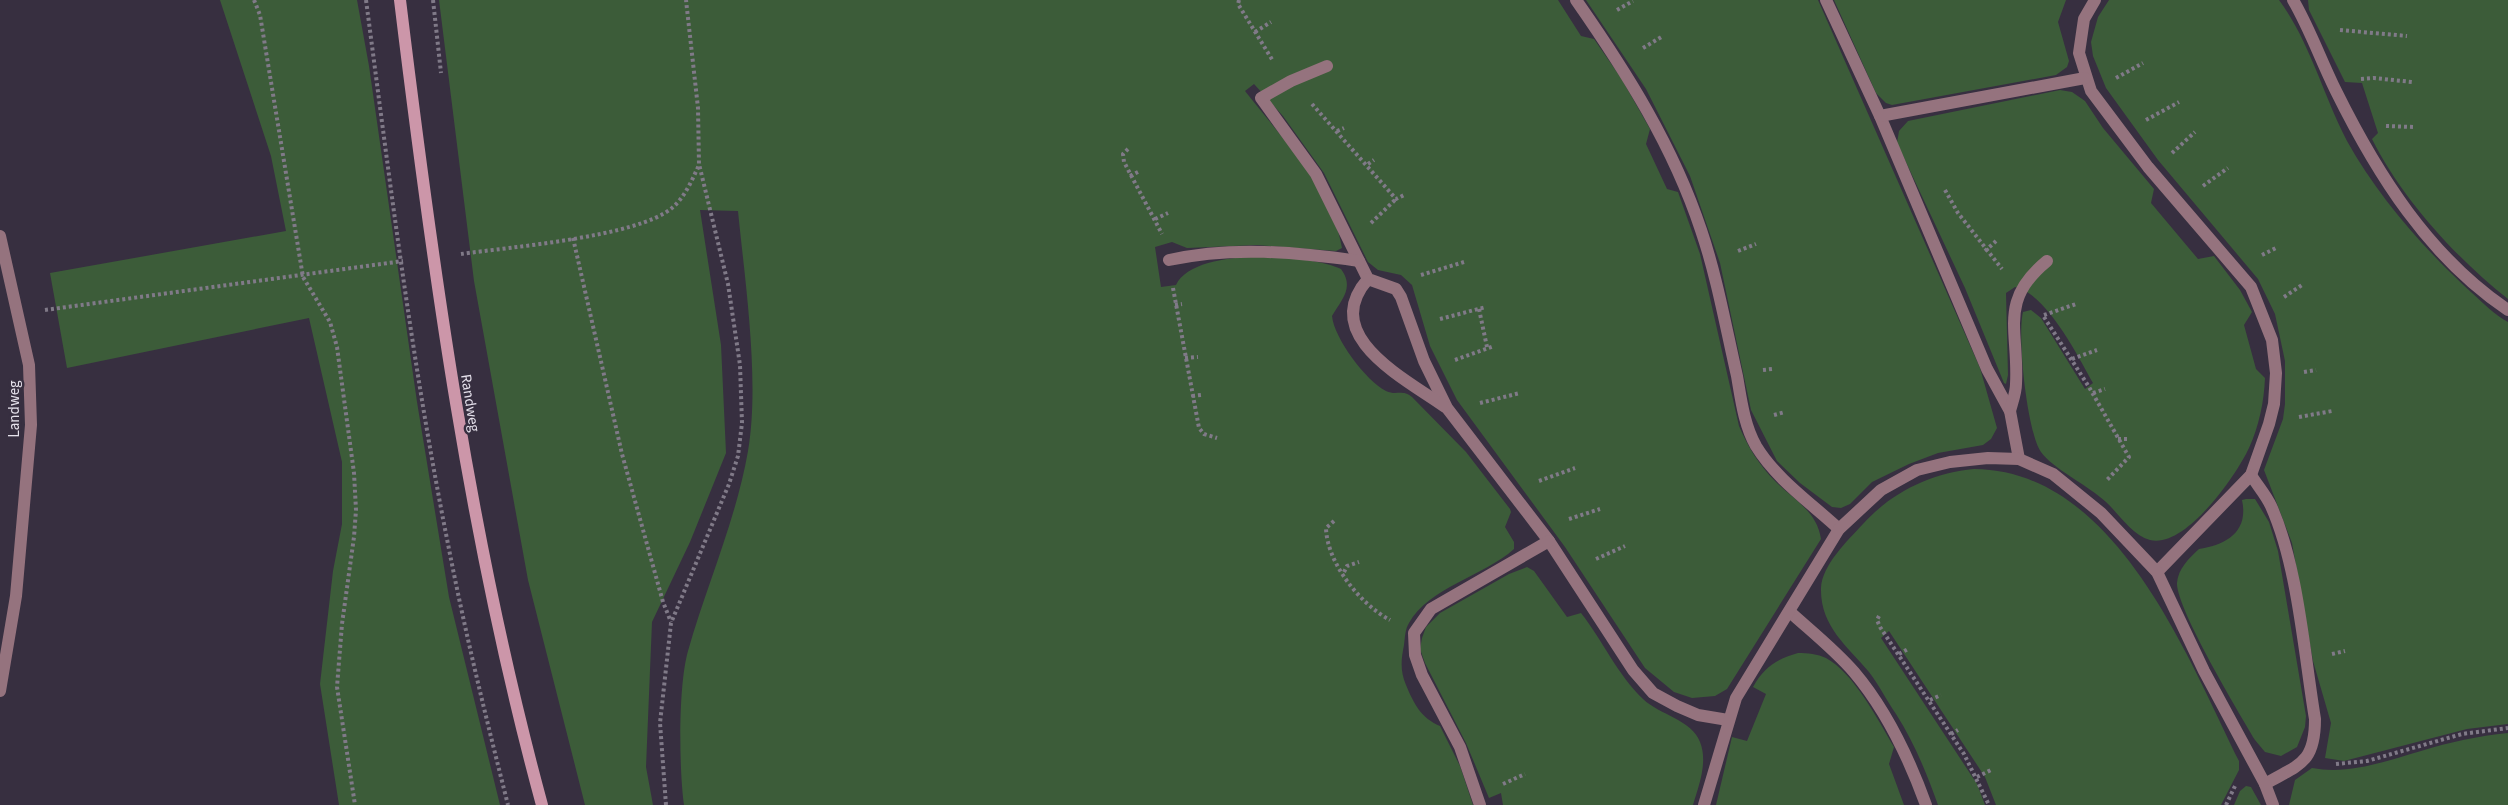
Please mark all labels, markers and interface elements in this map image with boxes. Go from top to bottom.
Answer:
street label: Randweg [455,373,485,434]
street label: Landweg [4,380,25,437]

